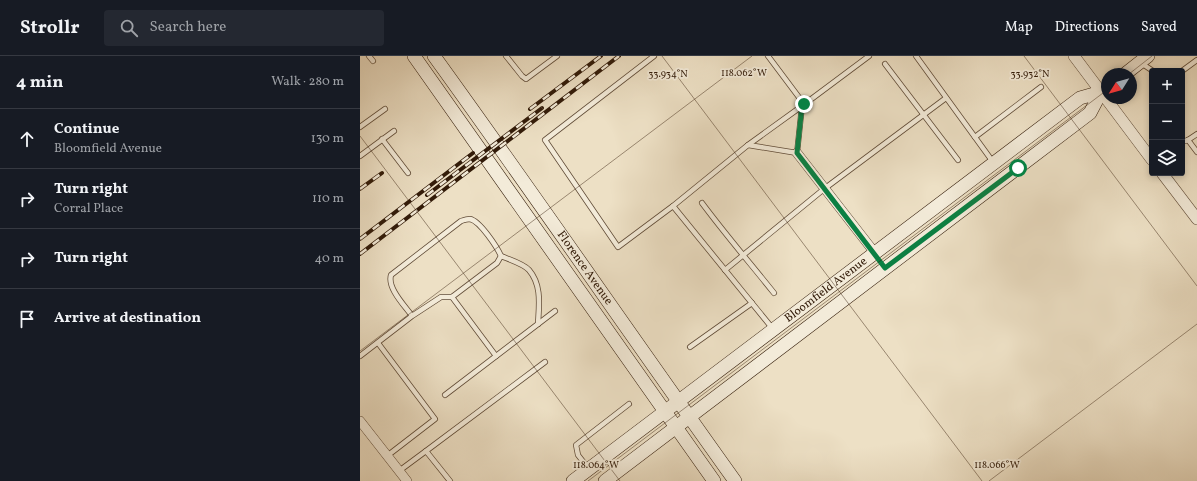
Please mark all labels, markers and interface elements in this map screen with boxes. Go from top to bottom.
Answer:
search box [104,10,384,46]
text: Strollr [20,15,80,41]
icon: search [118,17,140,39]
text: Search here [150,17,226,38]
text: Map [1005,18,1033,37]
text: Directions [1055,18,1119,37]
text: Saved [1141,18,1177,37]
text: 118.062°W [721,66,767,80]
text: 33.934°N [648,67,688,81]
text: 33.932°N [1011,67,1050,81]
north arrow [1101,68,1137,104]
map controls [1149,68,1185,176]
button: + [1149,68,1185,104]
text: 4 min [16,71,63,94]
text: Walk · 280 m [271,73,344,91]
route end [795,95,813,113]
button: − [1149,104,1185,140]
text: Continue [54,119,119,140]
icon: ahead [16,128,38,150]
text: 130 m [311,130,344,148]
text: Bloomfield Avenue [54,140,162,158]
button: layers [1149,140,1185,176]
route start [1009,159,1027,177]
text: Turn right [54,179,128,200]
icon: right [16,188,38,210]
text: 110 m [312,190,344,208]
text: Corral Place [54,200,123,218]
street label: Florence Avenue [553,228,616,309]
icon: right [16,248,38,270]
text: Turn right [54,248,128,269]
text: 40 m [315,250,344,268]
street label: Bloomfield Avenue [781,253,871,326]
icon: arrive [16,308,38,330]
text: Arrive at destination [54,308,201,329]
text: 118.064°W [573,458,619,472]
text: 118.066°W [974,458,1020,472]

